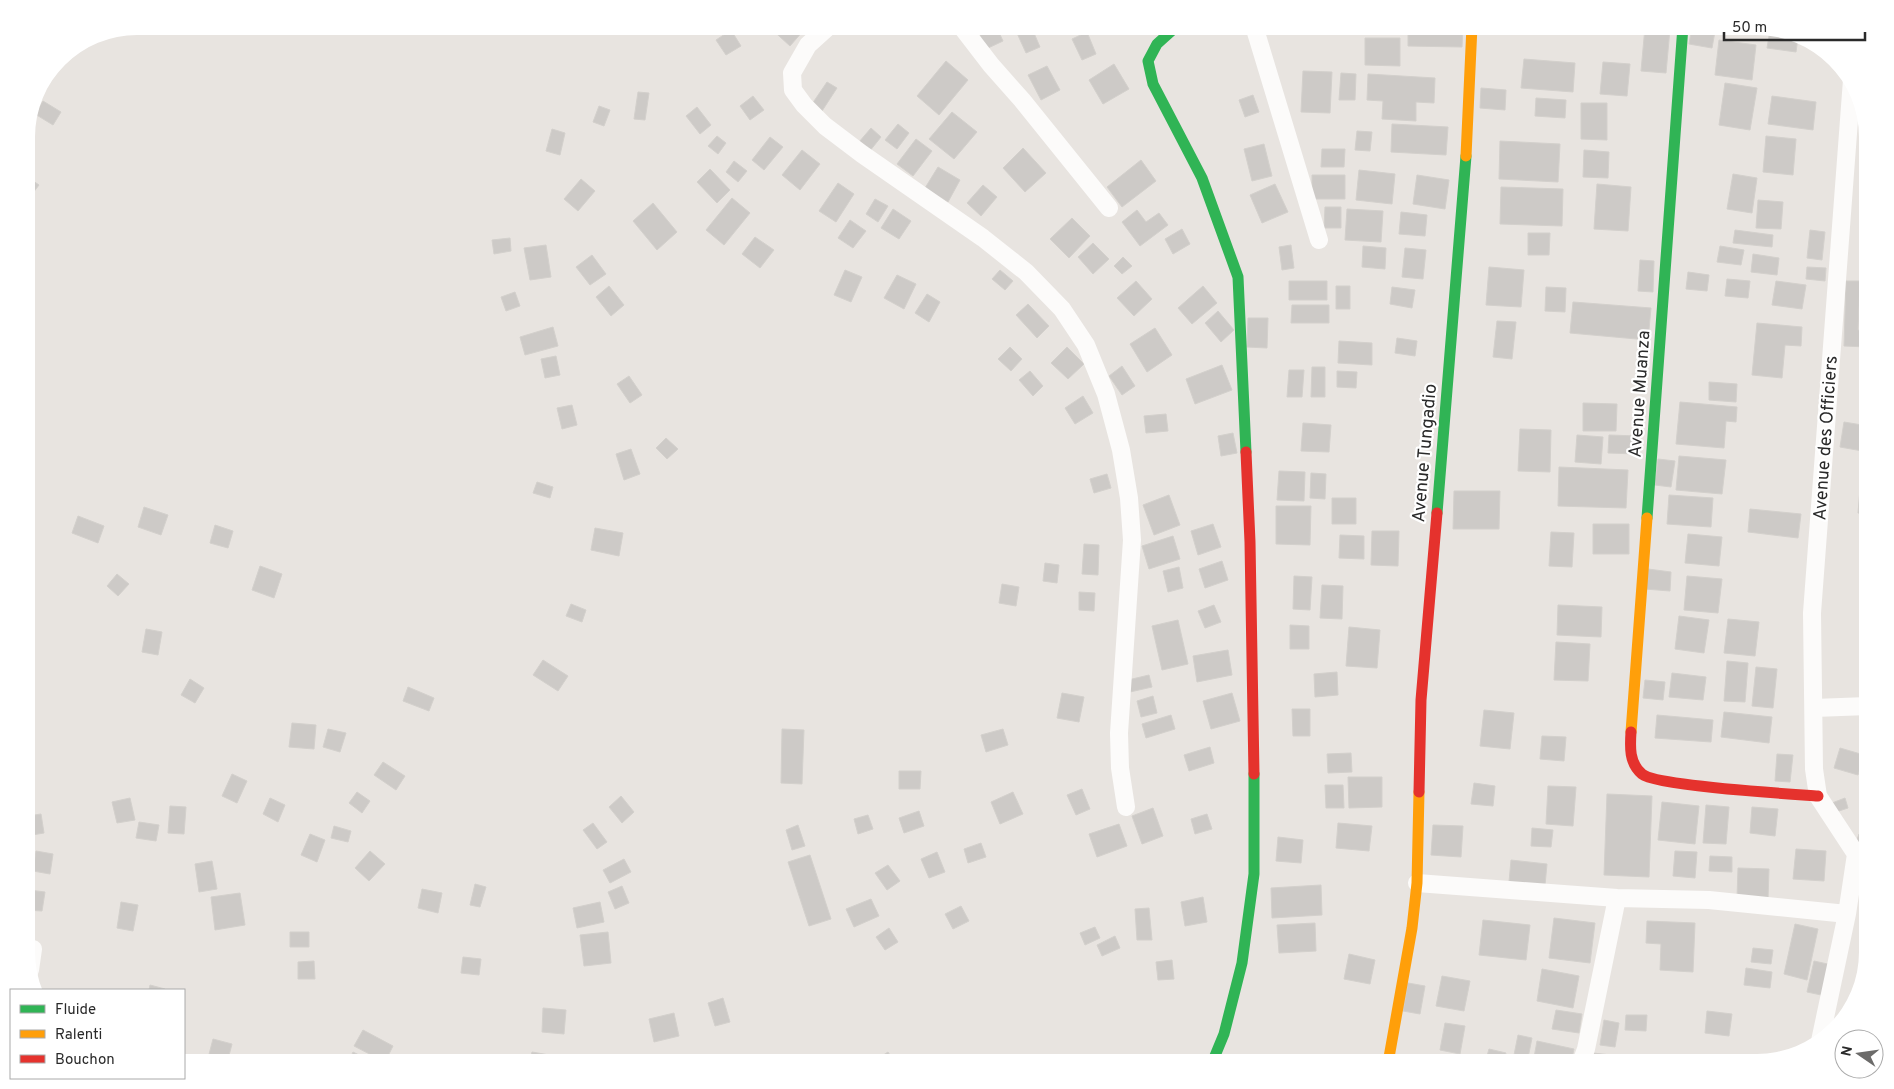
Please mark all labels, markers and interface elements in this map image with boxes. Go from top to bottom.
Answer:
scale bar [1724,10,1865,42]
text: 50 m [1732,19,1767,38]
street label: Avenue Muanza [1625,330,1656,459]
street label: Avenue des Officiers [1809,355,1844,521]
street label: Avenue Tungadio [1408,383,1443,523]
legend [10,989,185,1079]
text: Fluide [55,1001,96,1020]
text: Ralenti [55,1026,102,1045]
north arrow [1834,1029,1884,1079]
text: N [1838,1045,1857,1058]
text: Bouchon [55,1051,115,1070]

